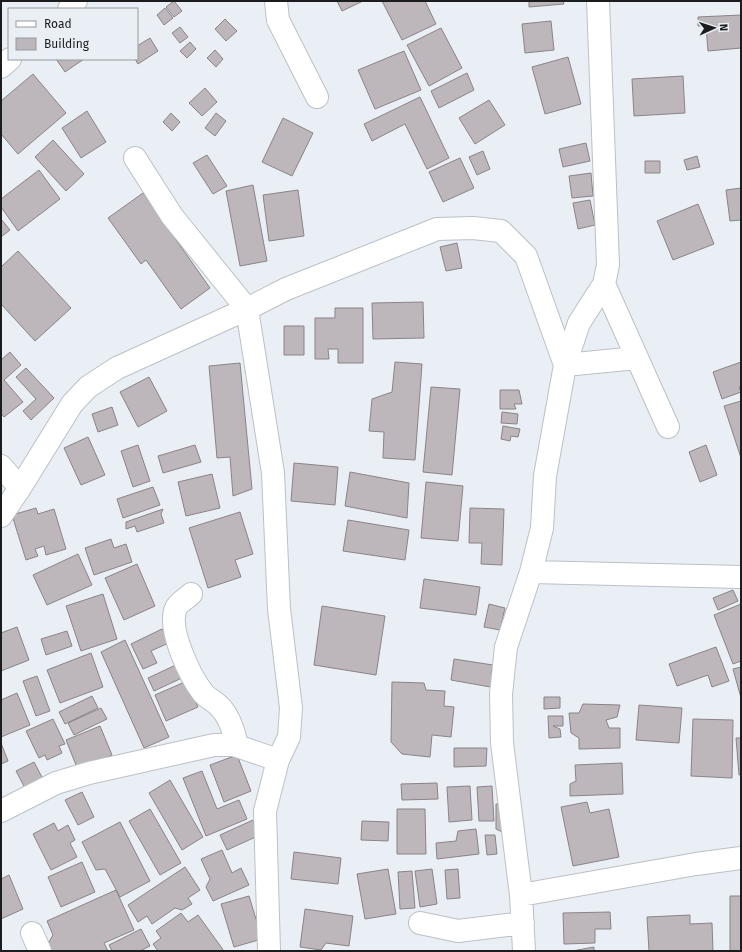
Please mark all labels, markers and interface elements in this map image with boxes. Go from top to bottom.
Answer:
legend [8,8,138,60]
north arrow [694,8,734,48]
text: Road [44,17,72,31]
text: N [717,24,730,31]
text: Building [44,37,90,51]

